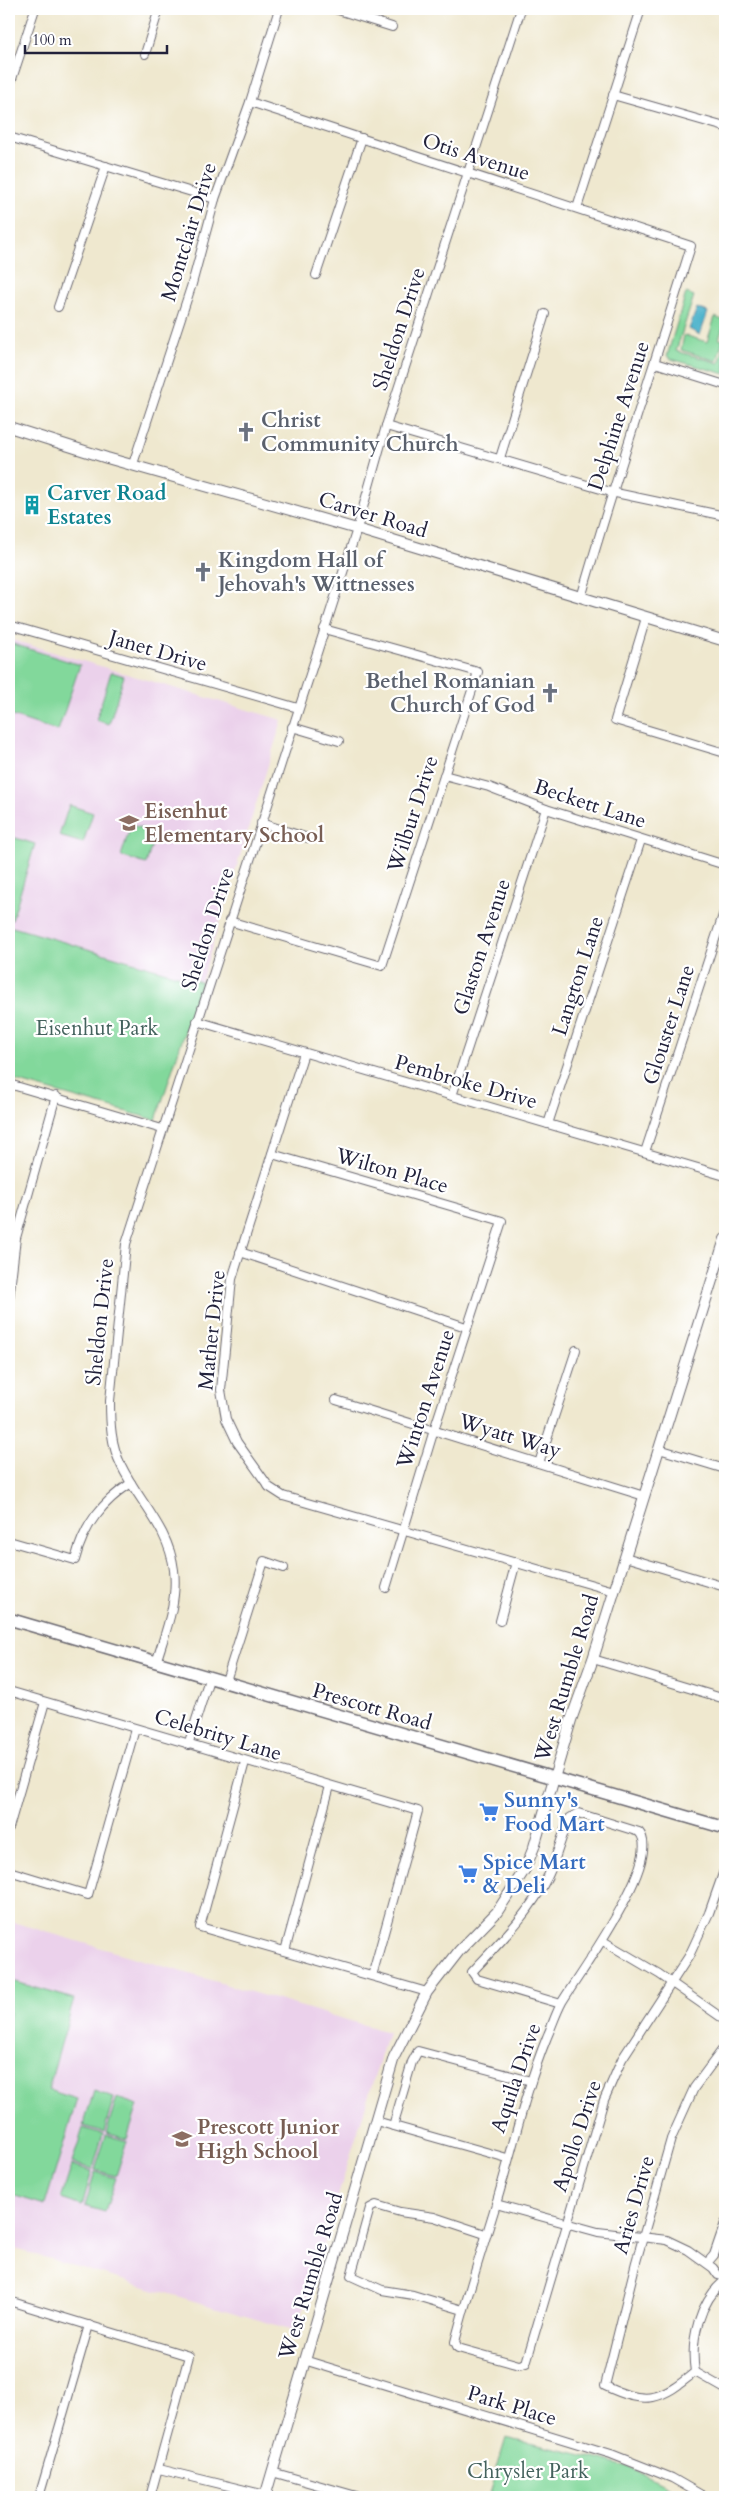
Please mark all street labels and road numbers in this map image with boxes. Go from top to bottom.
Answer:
street label: Otis Avenue [419,126,533,188]
street label: Montclair Drive [154,159,224,305]
street label: Sheldon Drive [365,264,433,394]
street label: Delphine Avenue [581,337,657,495]
street label: Carver Road [315,485,431,545]
street label: Janet Drive [103,622,210,679]
street label: Wilbur Drive [380,752,446,877]
street label: Beckett Lane [530,772,650,836]
street label: Sheldon Drive [174,864,242,994]
street label: Glaston Avenue [446,875,518,1019]
street label: Langton Lane [545,912,611,1040]
street label: Glouster Lane [636,961,702,1089]
street label: Pembroke Drive [391,1048,541,1116]
street label: Wilton Place [331,1141,452,1201]
street label: Sheldon Drive [79,1257,121,1387]
street label: Mather Drive [191,1268,233,1392]
street label: Winton Avenue [390,1326,462,1473]
street label: Wyatt Way [454,1406,565,1465]
street label: West Rumble Road [527,1591,606,1766]
street label: Prescott Road [309,1676,435,1738]
street label: Celebrity Lane [151,1702,285,1768]
street label: Aquila Drive [484,2019,548,2137]
street label: Apollo Drive [545,2076,609,2196]
street label: Aries Drive [606,2152,662,2258]
street label: West Rumble Road [271,2189,350,2364]
street label: Park Place [464,2379,560,2433]

